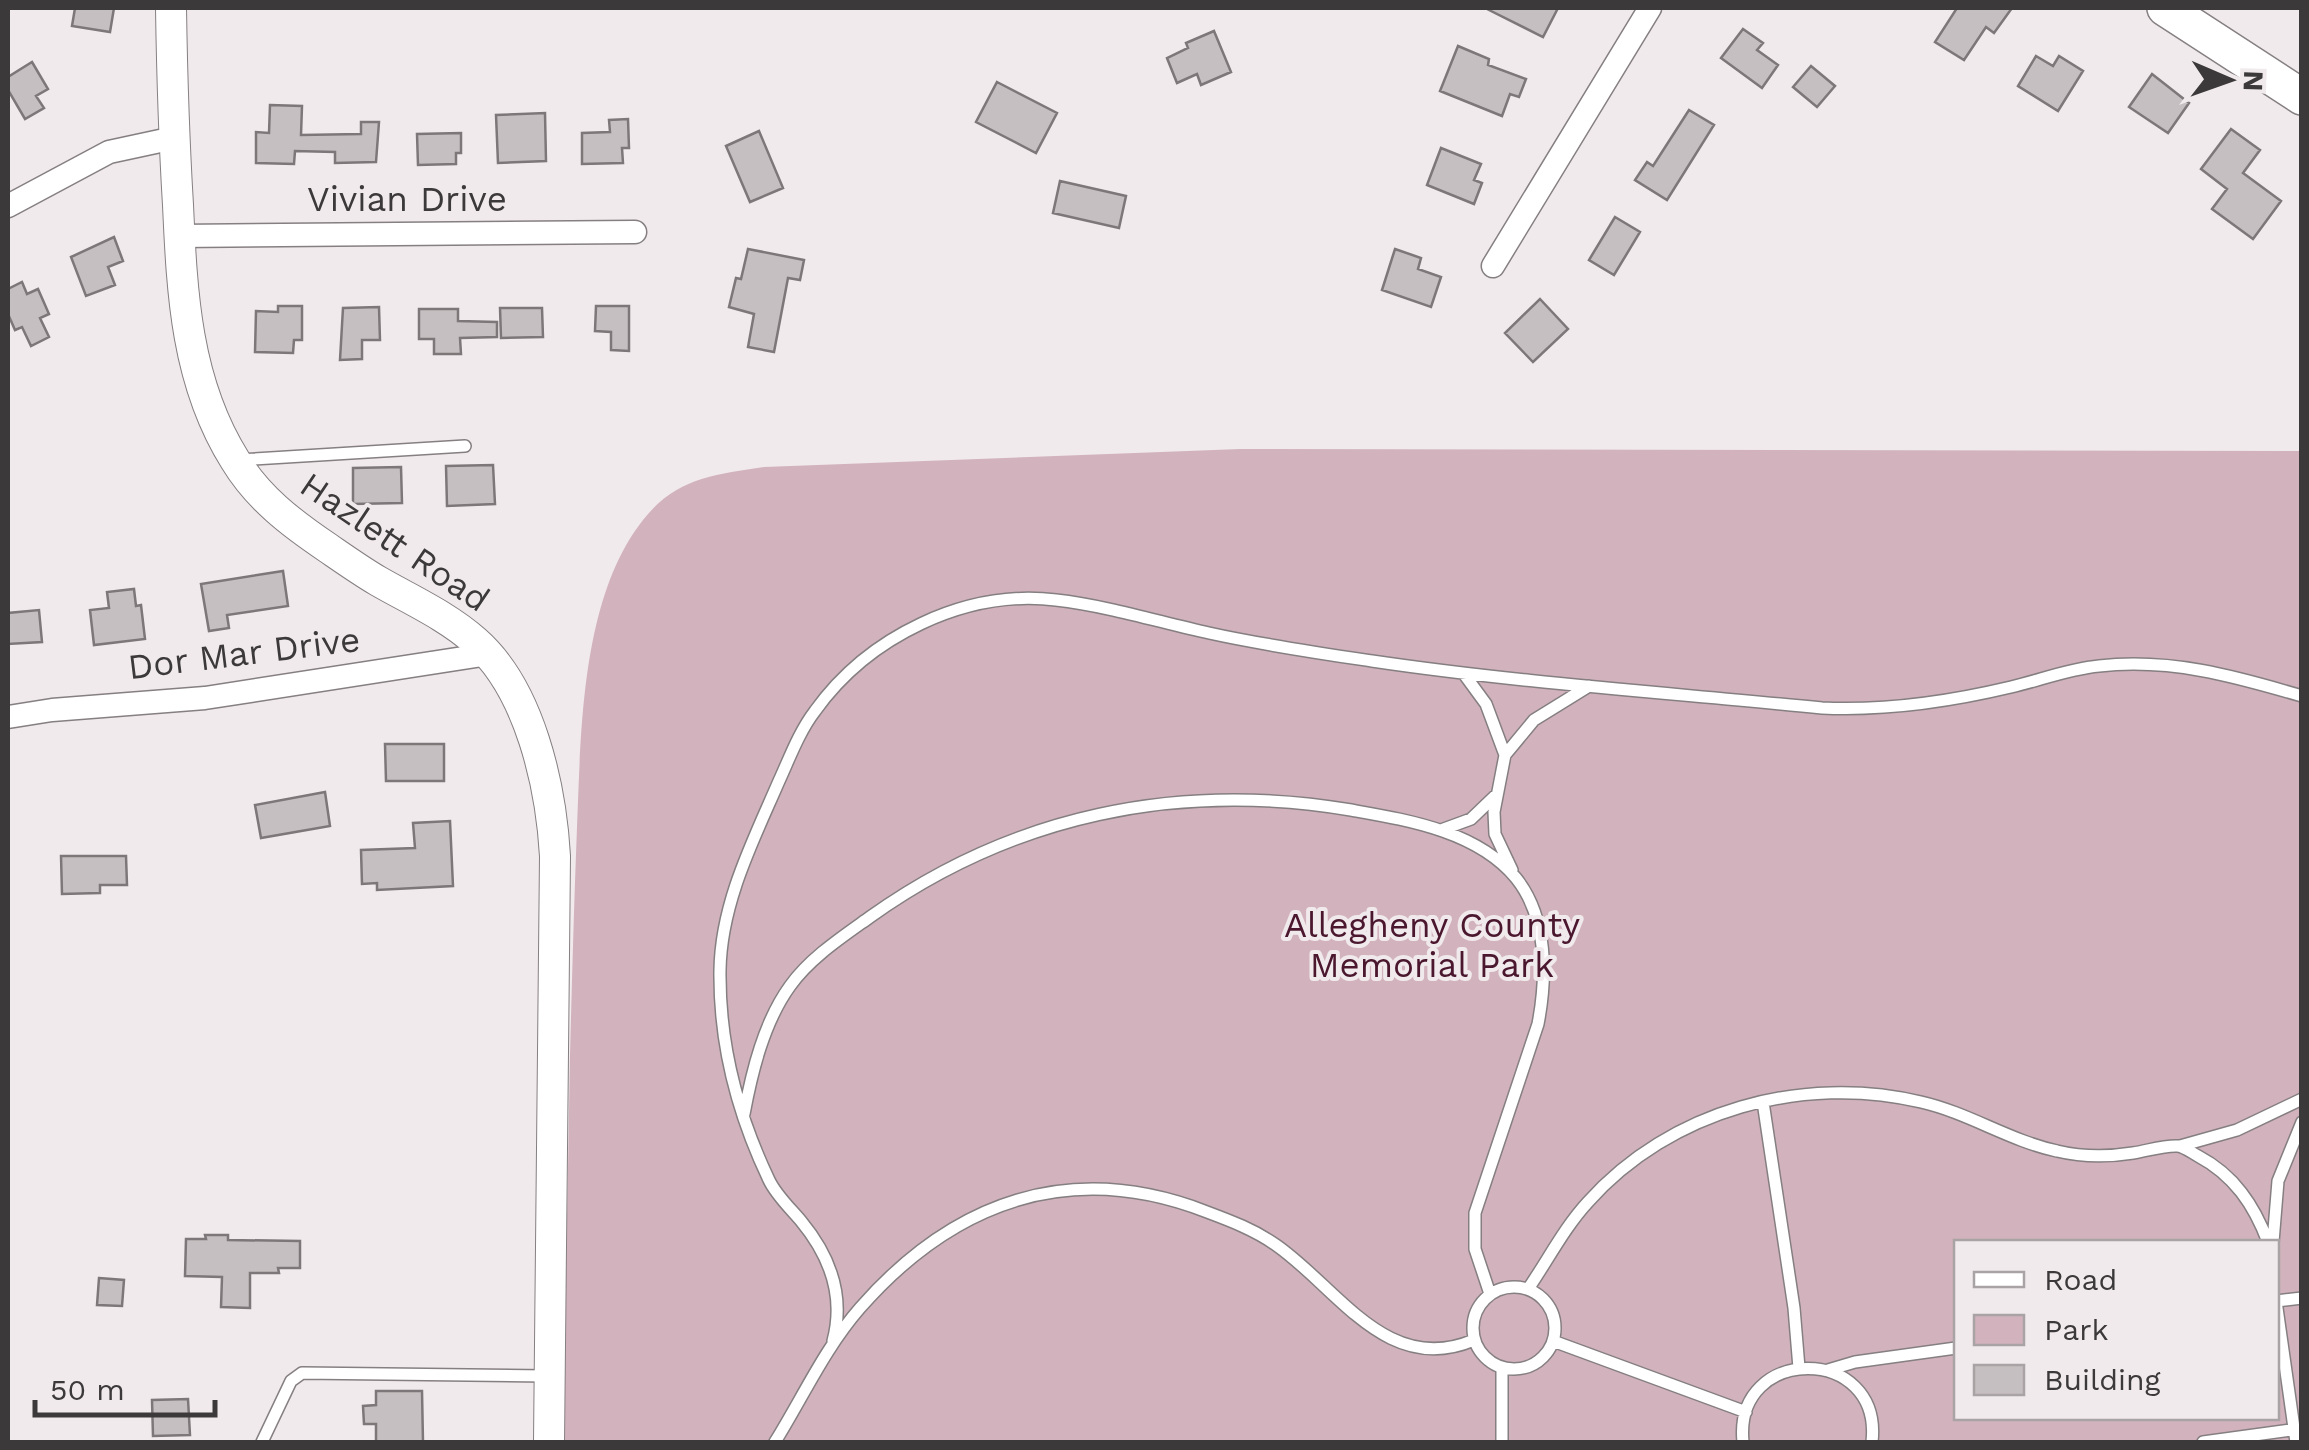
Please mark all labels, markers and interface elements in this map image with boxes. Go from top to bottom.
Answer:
north arrow [2179,30,2279,130]
text: N [2237,70,2270,92]
street label: Vivian Drive [307,178,507,220]
street label: Hazlett Road [293,463,497,621]
street label: Dor Mar Drive [126,618,362,688]
park label: Allegheny County Memorial Park [1284,904,1580,986]
legend [1954,1240,2279,1420]
text: Road [2044,1262,2117,1297]
text: Park [2044,1312,2109,1347]
scale bar [35,1355,215,1417]
text: Building [2044,1362,2161,1397]
text: 50 m [50,1372,125,1407]

